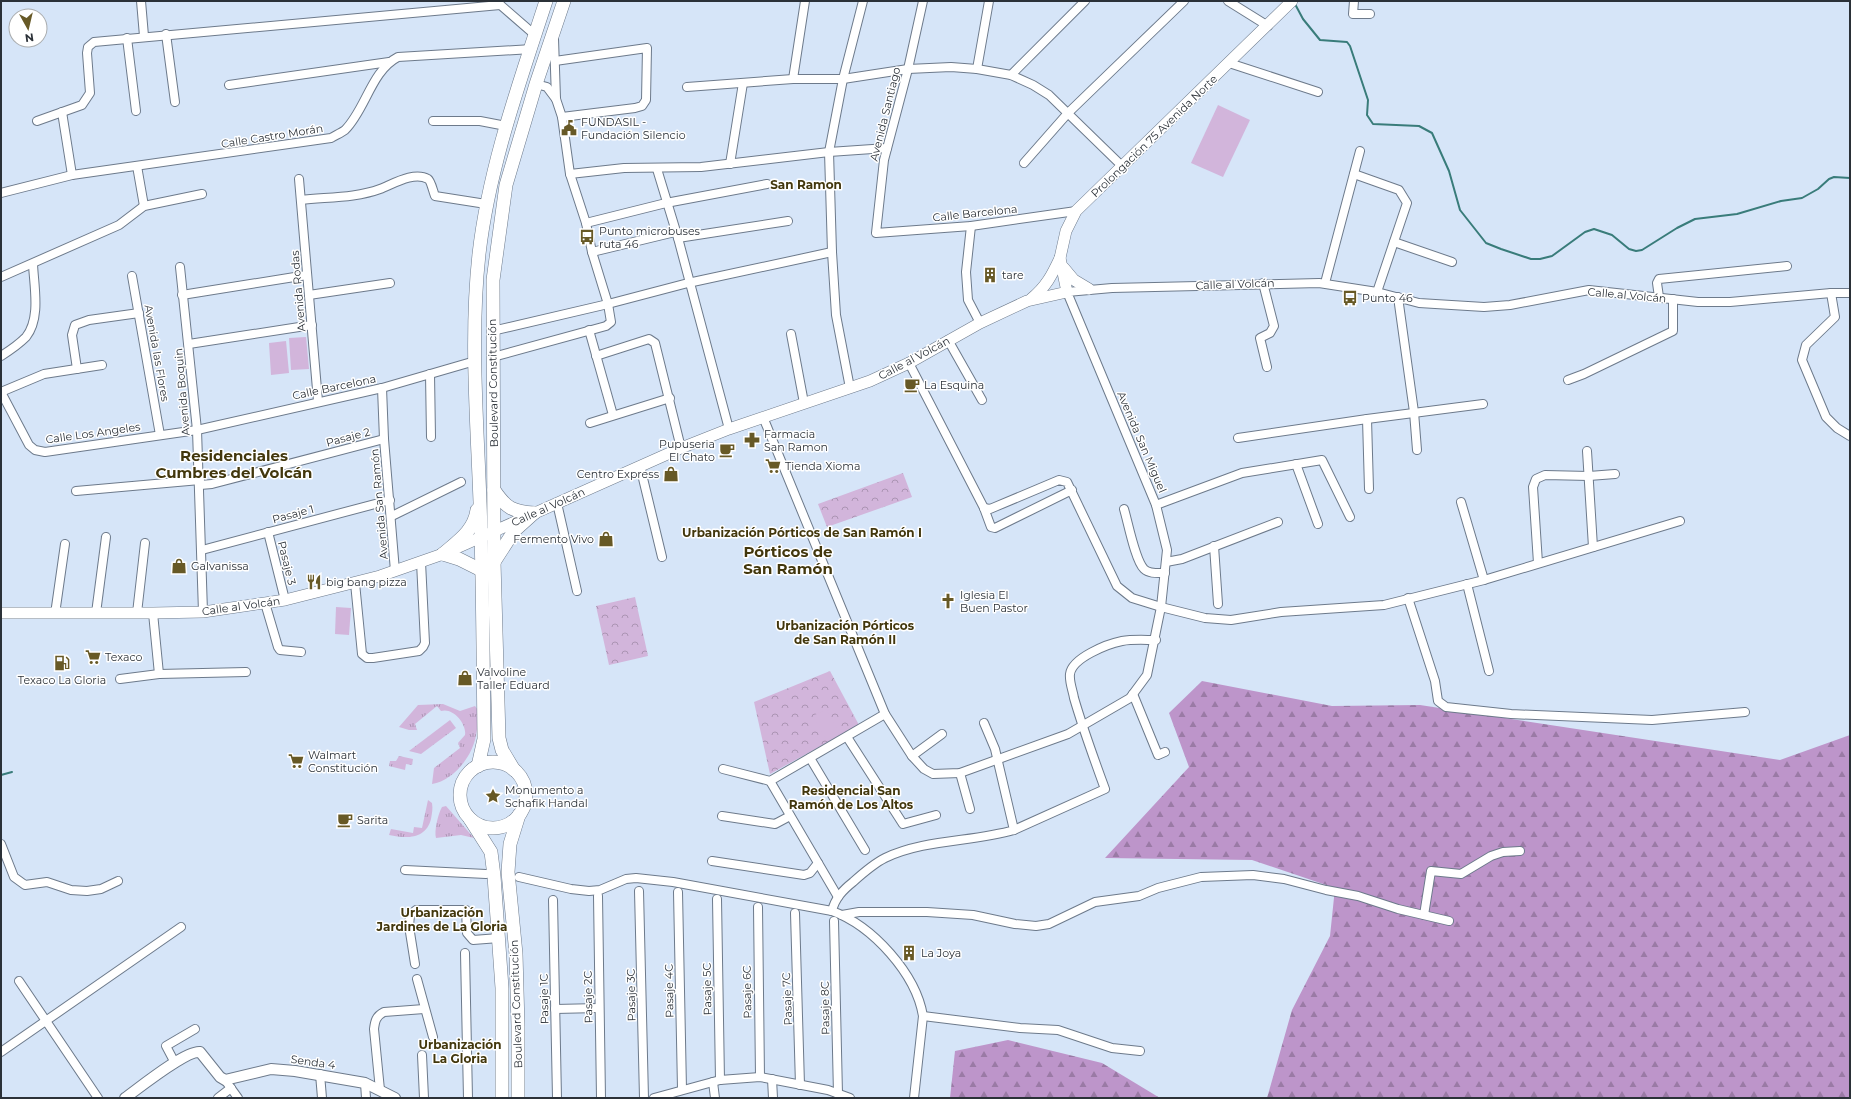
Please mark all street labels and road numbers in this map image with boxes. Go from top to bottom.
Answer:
street label: Avenida Santiago [867,65,903,162]
street label: Prolongación 75 Avenida Norte [1088,72,1220,200]
street label: Calle Castro Morán [220,121,324,151]
street label: Calle Barcelona [932,202,1018,224]
street label: Avenida Rodas [287,249,309,332]
street label: Calle al Volcán [1195,276,1275,292]
street label: Calle al Volcán [1587,285,1667,305]
street label: Avenida las Flores [142,303,173,403]
street label: Boulevard Constitución [485,319,501,447]
street label: Calle al Volcán [876,333,952,383]
street label: Avenida Boquin [171,348,193,436]
street label: Calle Barcelona [291,371,377,403]
street label: Avenida San Miguel [1114,389,1170,495]
street label: Calle Los Angeles [45,419,142,447]
street label: Pasaje 2 [325,424,371,450]
street label: Avenida San Ramón [367,448,391,560]
street label: Calle al Volcán [509,485,587,529]
street label: Pasaje 1 [271,502,315,526]
street label: Pasaje 3 [275,540,299,586]
street label: Calle al Volcán [201,594,281,618]
street label: Boulevard Constitución [507,939,525,1069]
street label: Pasaje 5C [700,962,714,1015]
street label: Pasaje 4C [662,964,676,1018]
street label: Pasaje 6C [740,965,754,1019]
street label: Pasaje 3C [624,968,638,1021]
street label: Pasaje 2C [581,970,595,1023]
street label: Pasaje 7C [779,972,795,1026]
street label: Pasaje 1C [537,973,551,1024]
street label: Pasaje 8C [818,981,832,1035]
street label: Senda 4 [290,1052,337,1072]

